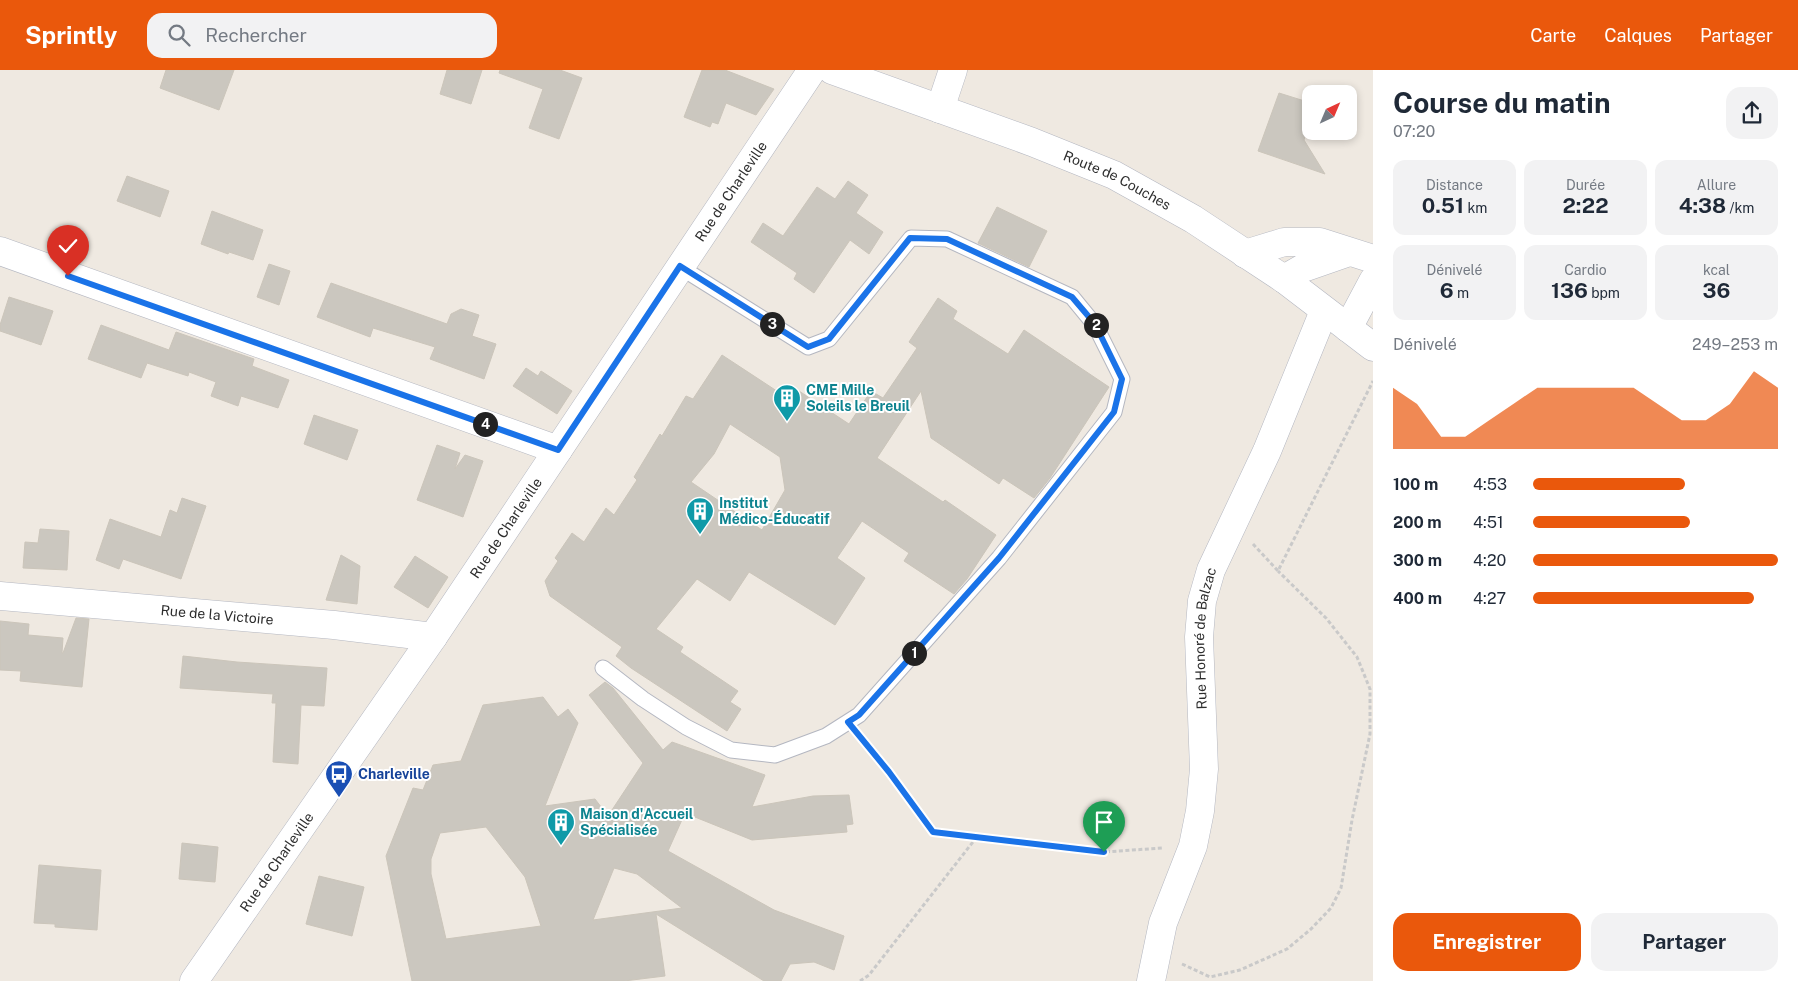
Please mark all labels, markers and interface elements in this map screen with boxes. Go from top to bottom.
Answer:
search box [147,13,497,58]
text: Sprintly [25,21,117,49]
icon: search [165,21,193,49]
text: Rechercher [205,24,307,46]
text: Carte [1530,25,1576,46]
text: Calques [1604,25,1672,46]
text: Partager [1700,25,1773,46]
north arrow [1302,85,1358,140]
map controls [1302,85,1357,140]
text: Course du matin [1393,86,1611,119]
button: share [1726,87,1778,139]
text: 07:20 [1393,122,1435,141]
street label: Rue de Charleville [692,138,770,244]
street label: Route de Couches [1061,148,1174,213]
text: Distance [1426,177,1483,193]
text: Durée [1566,177,1605,193]
text: Allure [1697,177,1736,193]
text: 0.51 [1422,193,1464,218]
text: 2:22 [1562,193,1609,218]
text: 4:38 [1679,193,1726,218]
text: km [1464,200,1487,216]
text: /km [1726,200,1754,216]
pin [47,225,89,276]
icon: check [54,232,82,260]
text: Dénivelé [1427,262,1482,278]
text: Cardio [1564,262,1607,278]
text: kcal [1703,262,1730,278]
text: 6 [1440,278,1454,303]
text: 136 [1551,278,1588,303]
text: 36 [1703,278,1730,303]
text: m [1454,285,1469,301]
text: bpm [1588,285,1620,301]
pin: 3 [760,312,784,336]
pin: 2 [1084,312,1108,338]
text: 3 [768,316,777,332]
text: 2 [1092,317,1101,333]
text: Dénivelé [1393,335,1457,354]
text: 249–253 m [1692,335,1778,354]
place label: CME Mille Soleils le Breuil [806,382,910,414]
building icon: CME Mille Soleils le Breuil [772,383,802,422]
pin: 4 [472,412,498,436]
text: 4 [481,416,490,432]
street label: Rue de Charleville [467,475,545,581]
text: 100 m [1393,475,1438,494]
text: 4:53 [1473,475,1507,494]
place label: Institut Médico-Éducatif [719,495,830,527]
building icon: Institut Médico-Éducatif [685,496,715,535]
text: 200 m [1393,513,1442,532]
text: 4:51 [1473,513,1503,532]
text: 300 m [1393,551,1442,570]
text: 4:20 [1473,551,1506,570]
street label: Rue Honoré de Balzac [1191,566,1219,710]
text: 400 m [1393,589,1442,608]
text: 4:27 [1473,589,1506,608]
street label: Rue de la Victoire [160,602,274,628]
pin: 1 [902,640,926,666]
text: 1 [912,645,918,661]
bus stop icon: Charleville [324,759,354,798]
place label: Charleville [358,766,430,782]
pin [1083,801,1125,852]
place label: Maison d'Accueil Spécialisée [580,806,694,838]
building icon: Maison d'Accueil Spécialisée [546,807,576,846]
icon: arrive [1090,808,1118,836]
street label: Rue de Charleville [237,809,317,915]
button: Enregistrer [1393,913,1581,971]
button: Partager [1591,913,1778,971]

